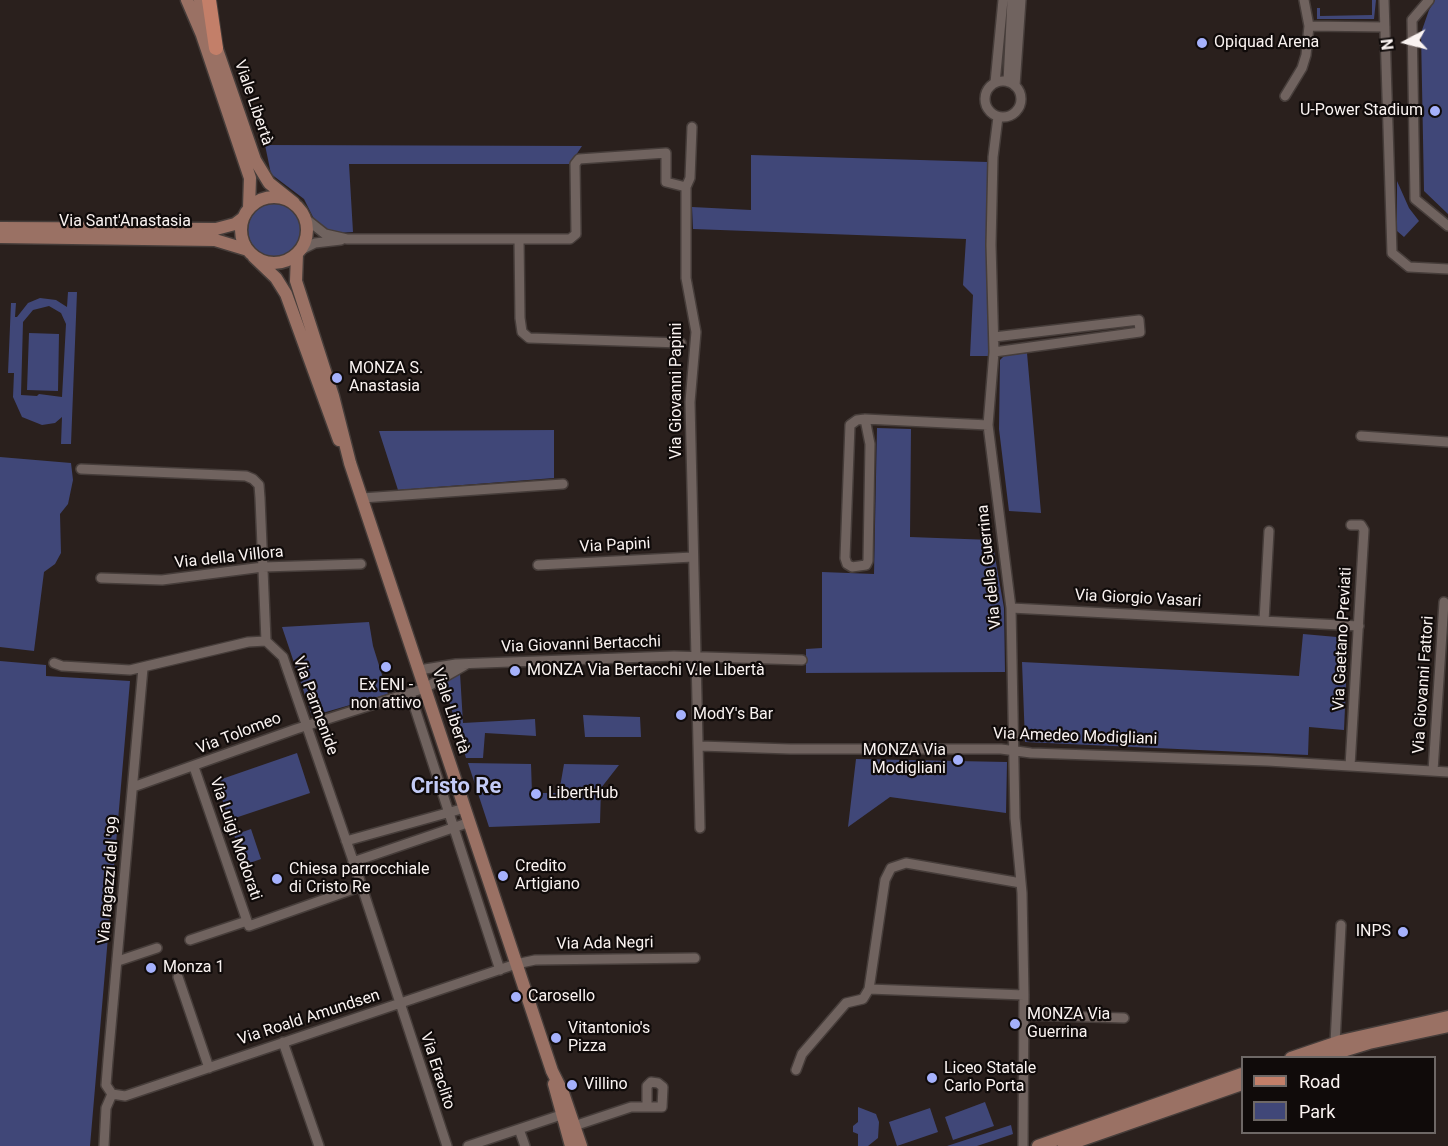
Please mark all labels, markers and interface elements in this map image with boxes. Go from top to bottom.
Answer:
north arrow [1376,12,1436,72]
place label: Opiquad Arena [1214,33,1319,53]
marker: Opiquad Arena [1195,36,1209,50]
text: N [1378,37,1398,51]
street label: Viale Libertà [229,58,277,148]
place label: U-Power Stadium [1300,101,1423,121]
marker: U-Power Stadium [1428,104,1442,118]
street label: Via Sant'Anastasia [59,212,191,232]
street label: Via Giovanni Papini [667,323,687,459]
place label: MONZA S. Anastasia [349,359,423,397]
marker: MONZA S. Anastasia [330,371,344,385]
street label: Via della Guerrina [974,504,1006,630]
street label: Via Papini [579,535,651,557]
street label: Via della Villora [174,543,284,573]
street label: Via Gaetano Previati [1330,567,1356,711]
street label: Via Giorgio Vasari [1074,586,1202,612]
street label: Via Giovanni Fattori [1410,615,1438,755]
street label: Via Giovanni Bertacchi [501,633,661,657]
street label: Via Parmenide [288,654,342,758]
marker: Ex ENI - non attivo [379,660,393,674]
place label: MONZA Via Bertacchi V.le Libertà [527,661,765,681]
marker: MONZA Via Bertacchi V.le Libertà [508,664,522,678]
street label: Viale Libertà [427,666,473,756]
place label: Ex ENI - non attivo [351,676,421,714]
place label: ModY's Bar [693,705,773,725]
marker: ModY's Bar [674,708,688,722]
street label: Via Tolomeo [194,709,284,759]
street label: Via Amedeo Modigliani [992,725,1158,749]
place label: MONZA Via Modigliani [863,741,946,779]
marker: MONZA Via Modigliani [951,753,965,767]
district label: Cristo Re [411,774,501,800]
street label: Via Luigi Modorati [205,775,265,903]
place label: LibertHub [548,784,618,804]
marker: LibertHub [529,787,543,801]
street label: Via ragazzi del '99 [95,815,125,945]
place label: Credito Artigiano [515,857,580,895]
place label: Chiesa parrocchiale di Cristo Re [289,860,430,898]
marker: Credito Artigiano [496,869,510,883]
marker: Chiesa parrocchiale di Cristo Re [270,872,284,886]
place label: INPS [1356,922,1391,942]
marker: INPS [1396,925,1410,939]
street label: Via Ada Negri [556,934,654,954]
place label: Monza 1 [163,958,225,978]
marker: Monza 1 [144,961,158,975]
street label: Via Roald Amundsen [236,986,382,1050]
place label: Carosello [528,987,595,1007]
marker: Carosello [509,990,523,1004]
place label: MONZA Via Guerrina [1027,1005,1110,1043]
marker: MONZA Via Guerrina [1008,1017,1022,1031]
place label: Vitantonio's Pizza [568,1019,650,1057]
street label: Via Eraclito [416,1030,458,1112]
marker: Vitantonio's Pizza [549,1031,563,1045]
legend [1241,1056,1436,1134]
place label: Liceo Statale Carlo Porta [944,1059,1036,1097]
marker: Liceo Statale Carlo Porta [925,1071,939,1085]
text: Road [1299,1071,1340,1092]
place label: Villino [584,1075,628,1095]
marker: Villino [565,1078,579,1092]
text: Park [1299,1101,1335,1122]

